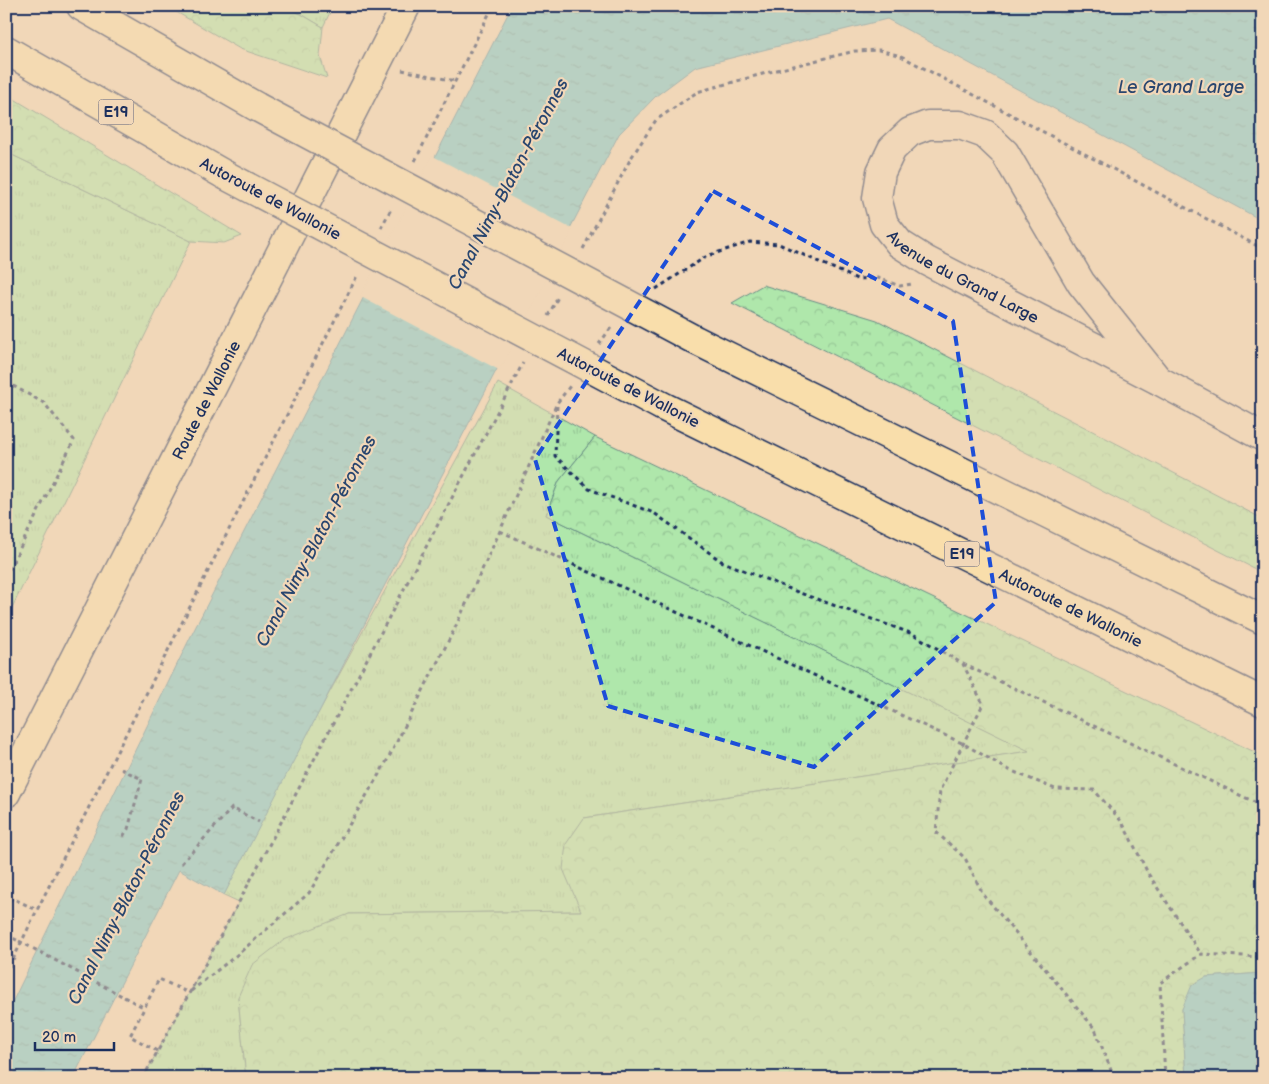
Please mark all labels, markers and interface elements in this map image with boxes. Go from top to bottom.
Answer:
water label: Canal Nimy-Blaton-Péronnes [444,75,573,293]
water label: Le Grand Large [1118,77,1244,98]
road number: E19 [98,100,134,124]
street label: Autoroute de Wallonie [197,154,345,245]
street label: Avenue du Grand Large [882,227,1042,328]
street label: Route de Wallonie [169,337,246,463]
street label: Autoroute de Wallonie [554,344,703,433]
water label: Canal Nimy-Blaton-Péronnes [252,432,381,650]
road number: E19 [944,542,980,566]
street label: Autoroute de Wallonie [996,566,1146,652]
water label: Canal Nimy-Blaton-Péronnes [63,788,189,1008]
scale bar [35,1019,114,1051]
text: 20 m [42,1028,76,1047]

